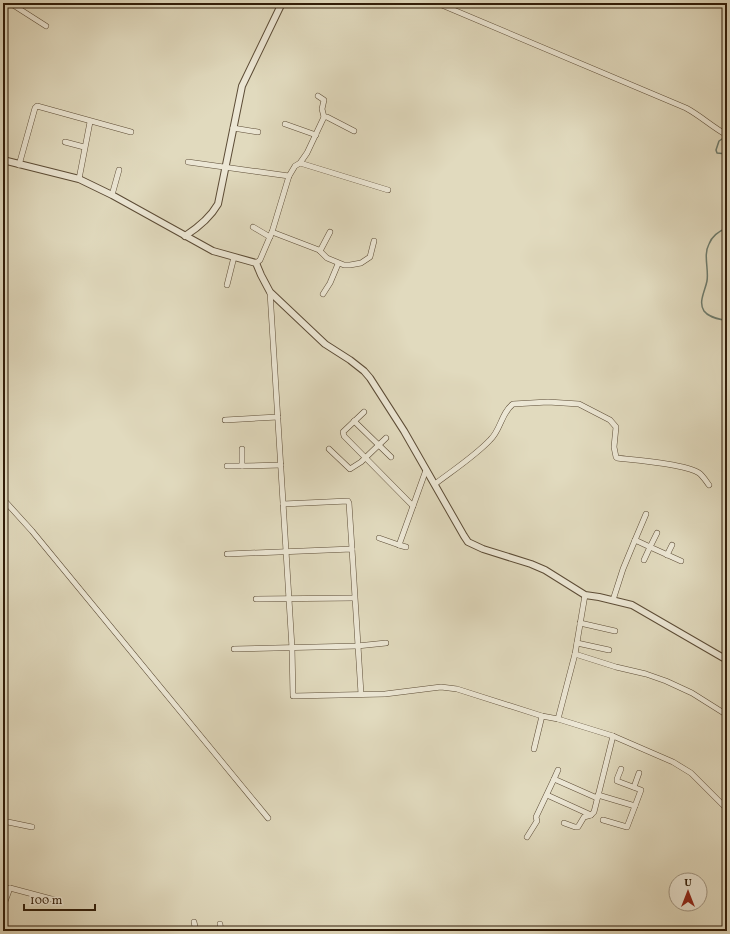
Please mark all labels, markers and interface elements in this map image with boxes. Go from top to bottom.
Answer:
north arrow [668,872,708,912]
text: U [684,876,692,891]
scale bar [24,886,95,912]
text: 100 m [30,893,63,909]

